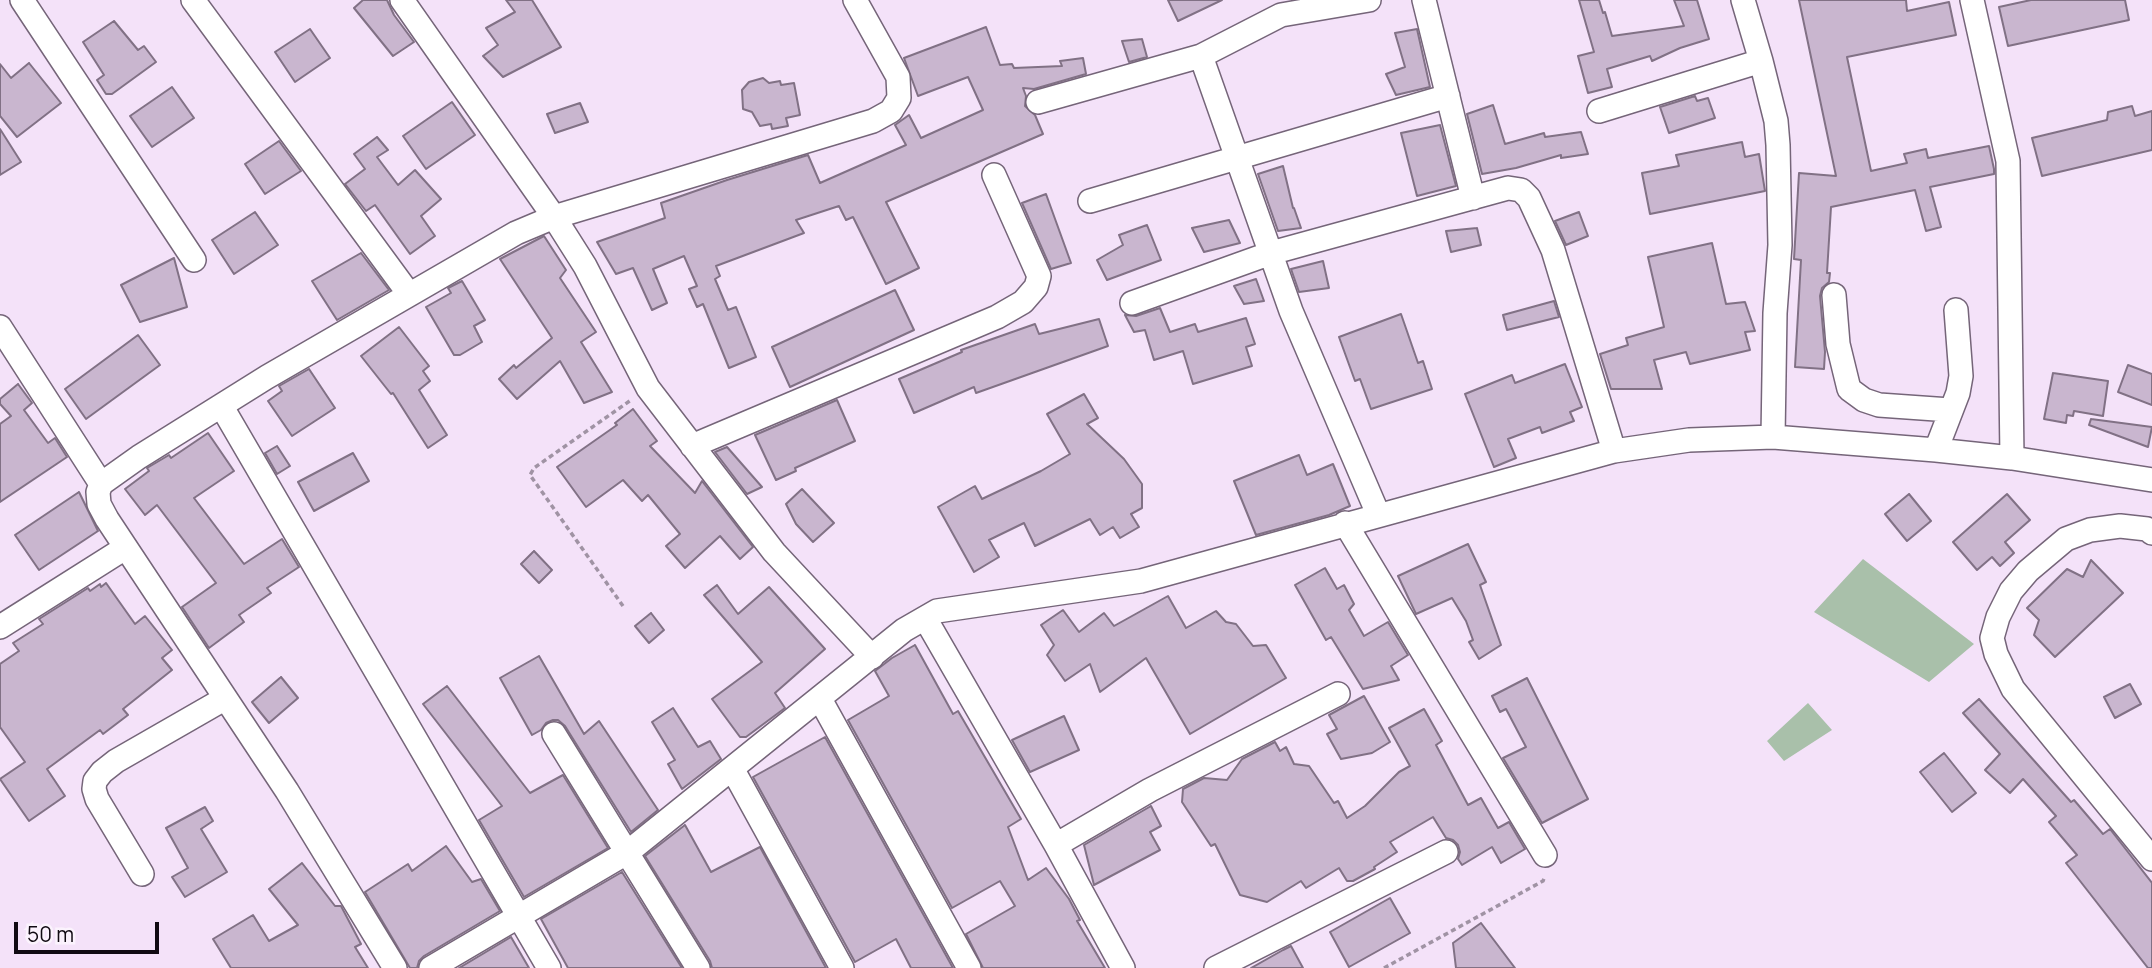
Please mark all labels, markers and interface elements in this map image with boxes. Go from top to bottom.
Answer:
scale bar [18,908,163,952]
text: 50 m [27,920,74,948]

